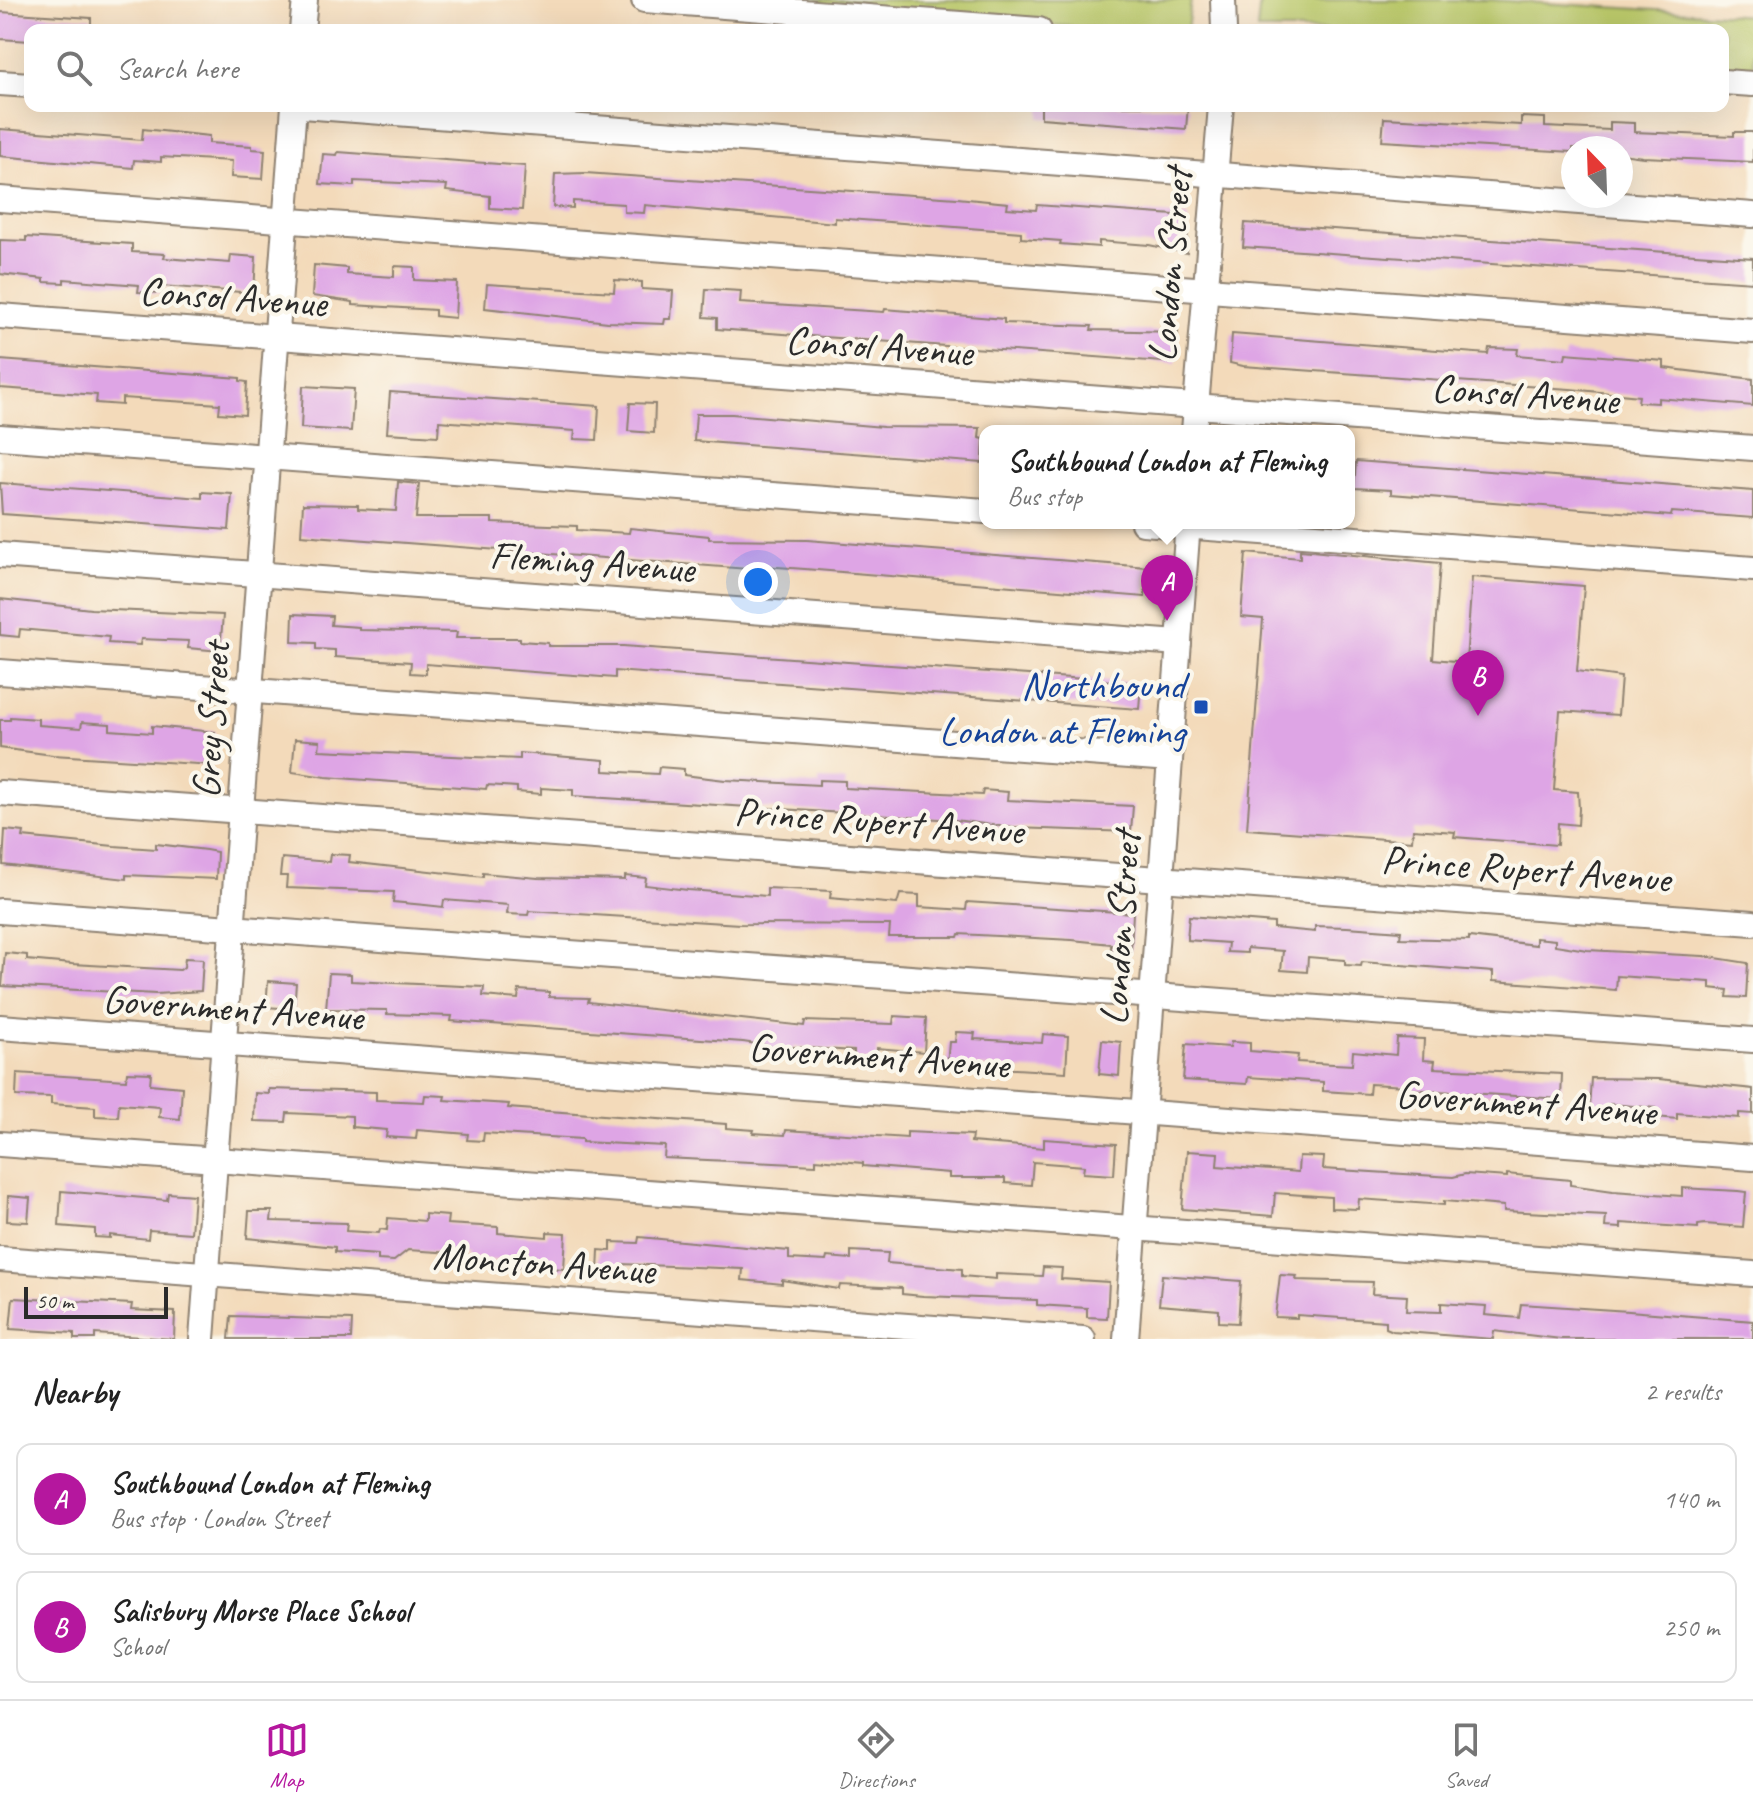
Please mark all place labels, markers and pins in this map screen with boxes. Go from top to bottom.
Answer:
pin: A [1141,555,1193,621]
pin: B [1452,650,1504,716]
place label: Northbound London at Fleming [939,660,1190,756]
marker: Northbound London at Fleming [1192,698,1210,716]

